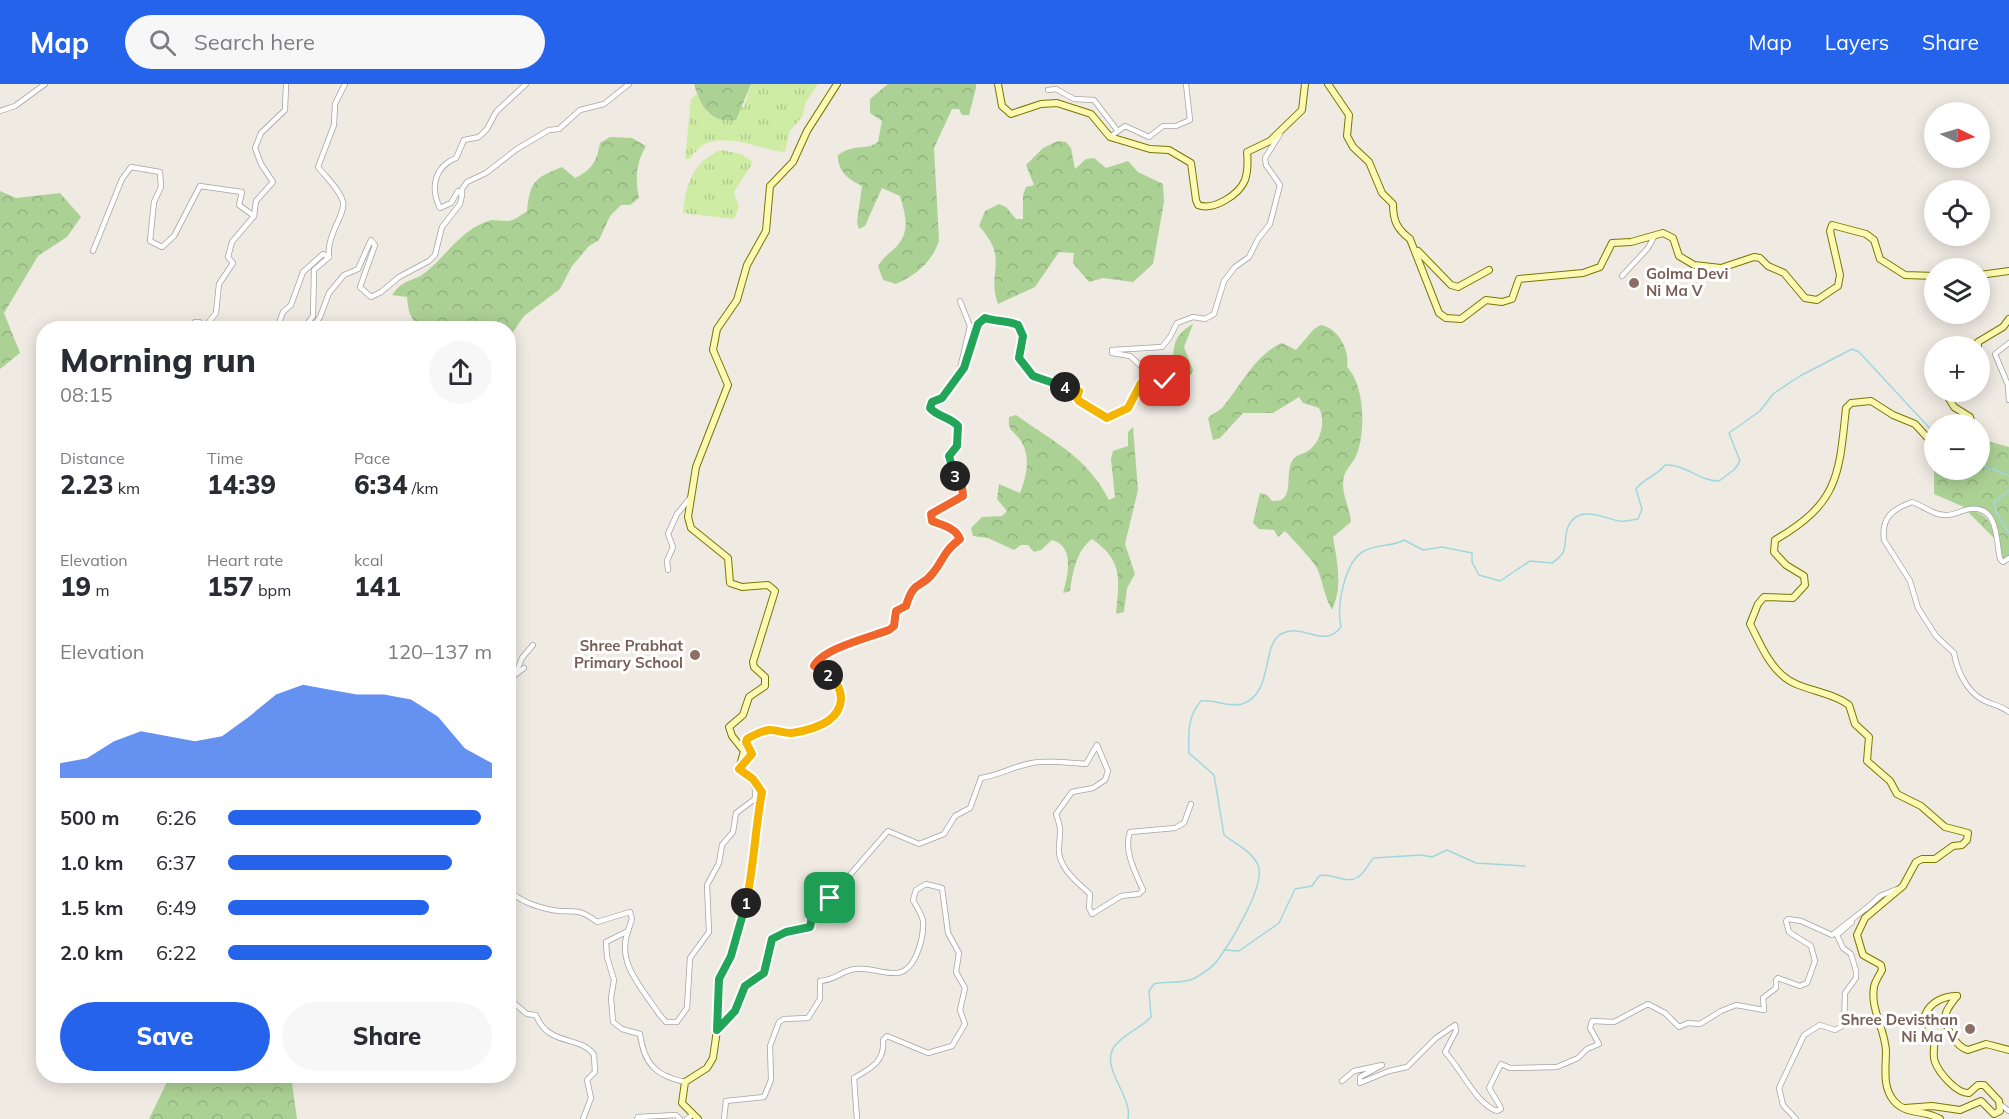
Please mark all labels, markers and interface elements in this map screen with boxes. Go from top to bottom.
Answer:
search box [125,15,545,69]
text: Map [30,25,89,60]
icon: search [146,26,179,59]
text: Search here [194,28,315,56]
text: Map [1749,29,1792,55]
text: Layers [1825,29,1889,55]
text: Share [1922,29,1979,55]
north arrow [1924,102,1990,168]
map controls [1924,102,1990,480]
button: locate [1924,180,1990,246]
button: layers [1924,258,1990,324]
place label: Golma Devi Ni Ma V [1646,264,1728,300]
marker: Golma Devi Ni Ma V [1627,276,1641,290]
button: + [1924,336,1990,402]
text: Morning run [60,339,256,380]
button: share [429,341,492,404]
pin [1139,355,1190,406]
icon: check [1148,364,1181,397]
pin: 4 [1050,372,1080,402]
text: 4 [1060,377,1070,397]
text: 08:15 [60,382,113,407]
button: − [1924,414,1990,480]
text: Distance [60,448,125,468]
text: Time [207,448,243,468]
text: Pace [354,448,390,468]
pin: 3 [940,461,970,491]
text: 3 [950,466,960,486]
text: 2.23 [60,468,114,501]
text: 14:39 [207,468,276,501]
text: 6:34 [354,468,408,501]
text: km [114,478,140,498]
text: /km [408,478,439,498]
text: Elevation [60,550,128,570]
text: Heart rate [207,550,283,570]
text: kcal [354,550,383,570]
text: 19 [60,570,91,603]
text: 157 [207,570,254,603]
text: 141 [354,570,401,603]
text: m [91,580,109,600]
text: bpm [254,580,291,600]
place label: Shree Prabhat Primary School [574,636,683,672]
text: Elevation [60,639,145,664]
text: 120–137 m [387,639,492,664]
marker: Shree Prabhat Primary School [688,648,702,662]
pin: 2 [813,660,843,690]
text: 2 [823,665,833,685]
text: 500 m [60,805,119,830]
text: 6:26 [156,805,197,830]
text: 1.0 km [60,850,123,875]
text: 6:37 [156,850,197,875]
pin [804,872,855,923]
icon: arrive [813,881,846,914]
pin: 1 [731,888,761,918]
text: 1 [741,893,751,913]
text: 1.5 km [60,895,123,920]
text: 6:49 [156,895,197,920]
text: 2.0 km [60,940,123,965]
text: 6:22 [156,940,197,965]
button: Save [60,1002,270,1071]
button: Share [282,1002,492,1071]
place label: Shree Devisthan Ni Ma V [1841,1010,1958,1046]
marker: Shree Devisthan Ni Ma V [1963,1022,1977,1036]

